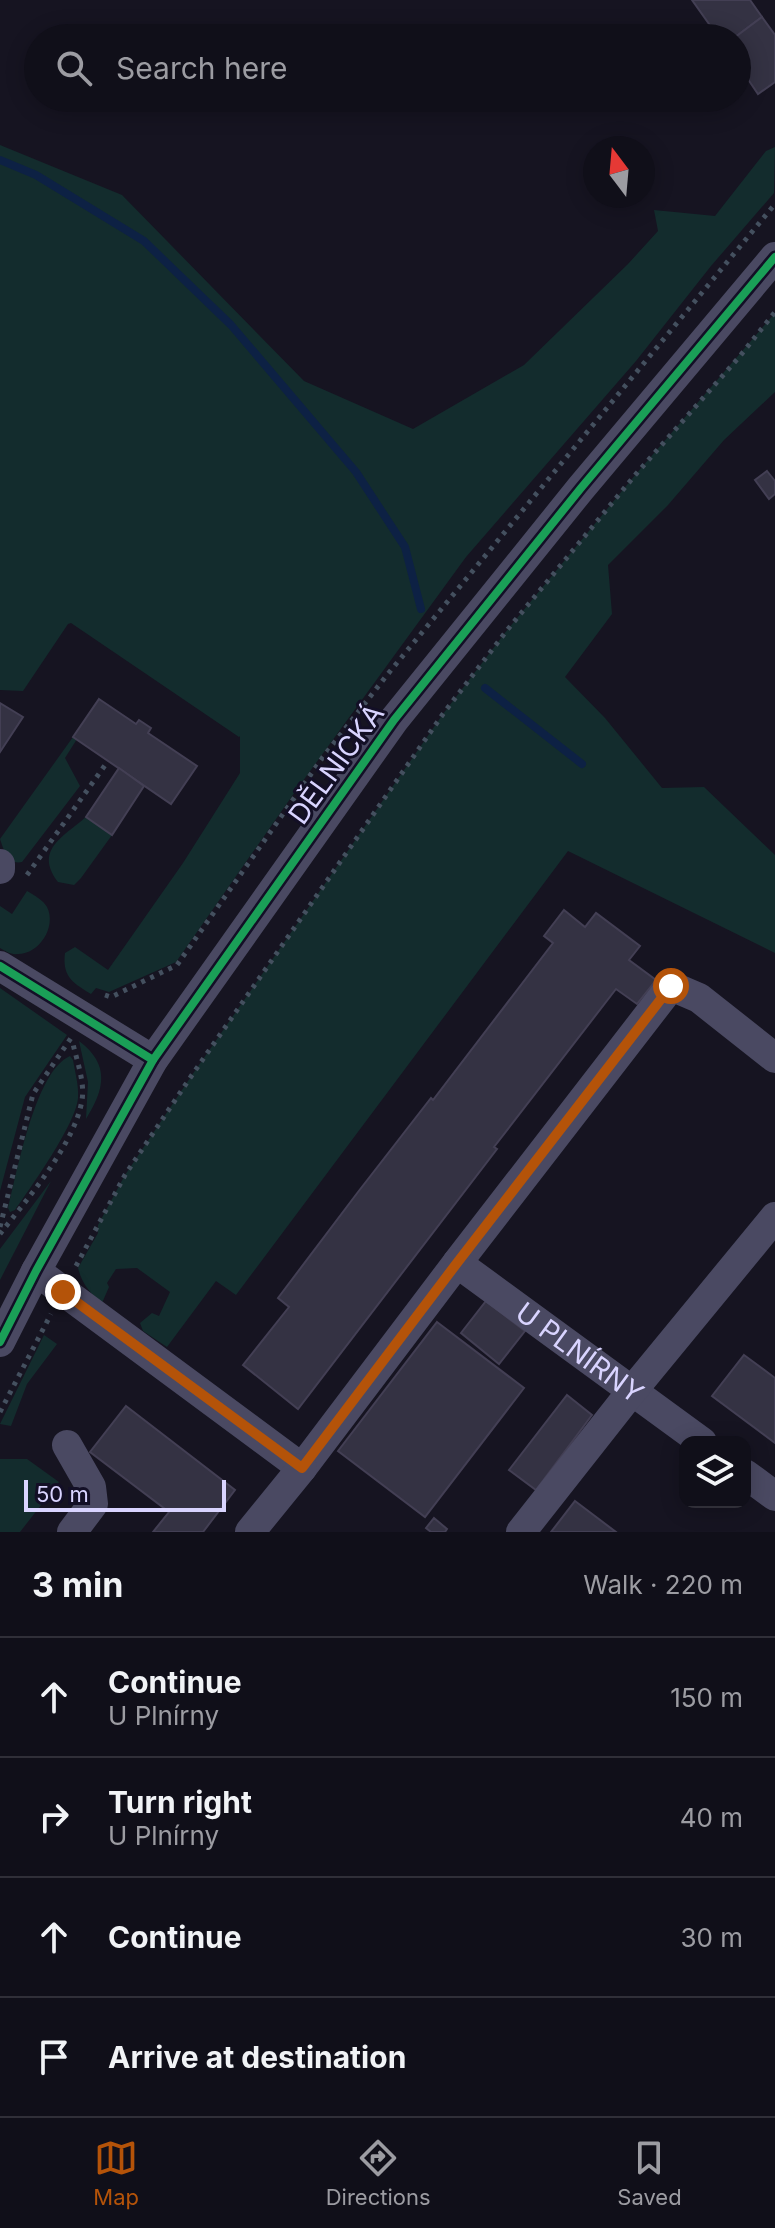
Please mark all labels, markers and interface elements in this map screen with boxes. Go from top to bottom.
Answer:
search box [24,24,751,112]
icon: search [52,46,96,90]
text: Search here [116,50,288,86]
north arrow [583,136,655,208]
street label: DĚLNICKÁ [280,697,391,831]
route start [653,968,689,1004]
route end [45,1274,81,1310]
street label: U PLNÍRNY [509,1295,650,1410]
map controls [679,1436,751,1508]
button: layers [679,1436,751,1508]
scale bar [24,1476,226,1512]
text: 50 m [36,1481,89,1507]
text: 3 min [32,1564,123,1605]
text: Walk · 220 m [583,1569,743,1600]
text: Continue [108,1664,242,1700]
icon: ahead [32,1675,76,1719]
text: 150 m [670,1682,743,1713]
text: U Plnírny [108,1700,219,1731]
text: Turn right [108,1784,252,1820]
icon: right [32,1795,76,1839]
text: 40 m [680,1802,743,1833]
text: U Plnírny [108,1820,219,1851]
icon: ahead [32,1915,76,1959]
text: Continue [108,1919,242,1955]
text: 30 m [680,1922,743,1953]
icon: arrive [32,2035,76,2079]
text: Arrive at destination [108,2039,406,2075]
tab: Map [93,2136,139,2210]
tab: Directions [326,2136,431,2210]
tab: Saved [617,2136,682,2210]

